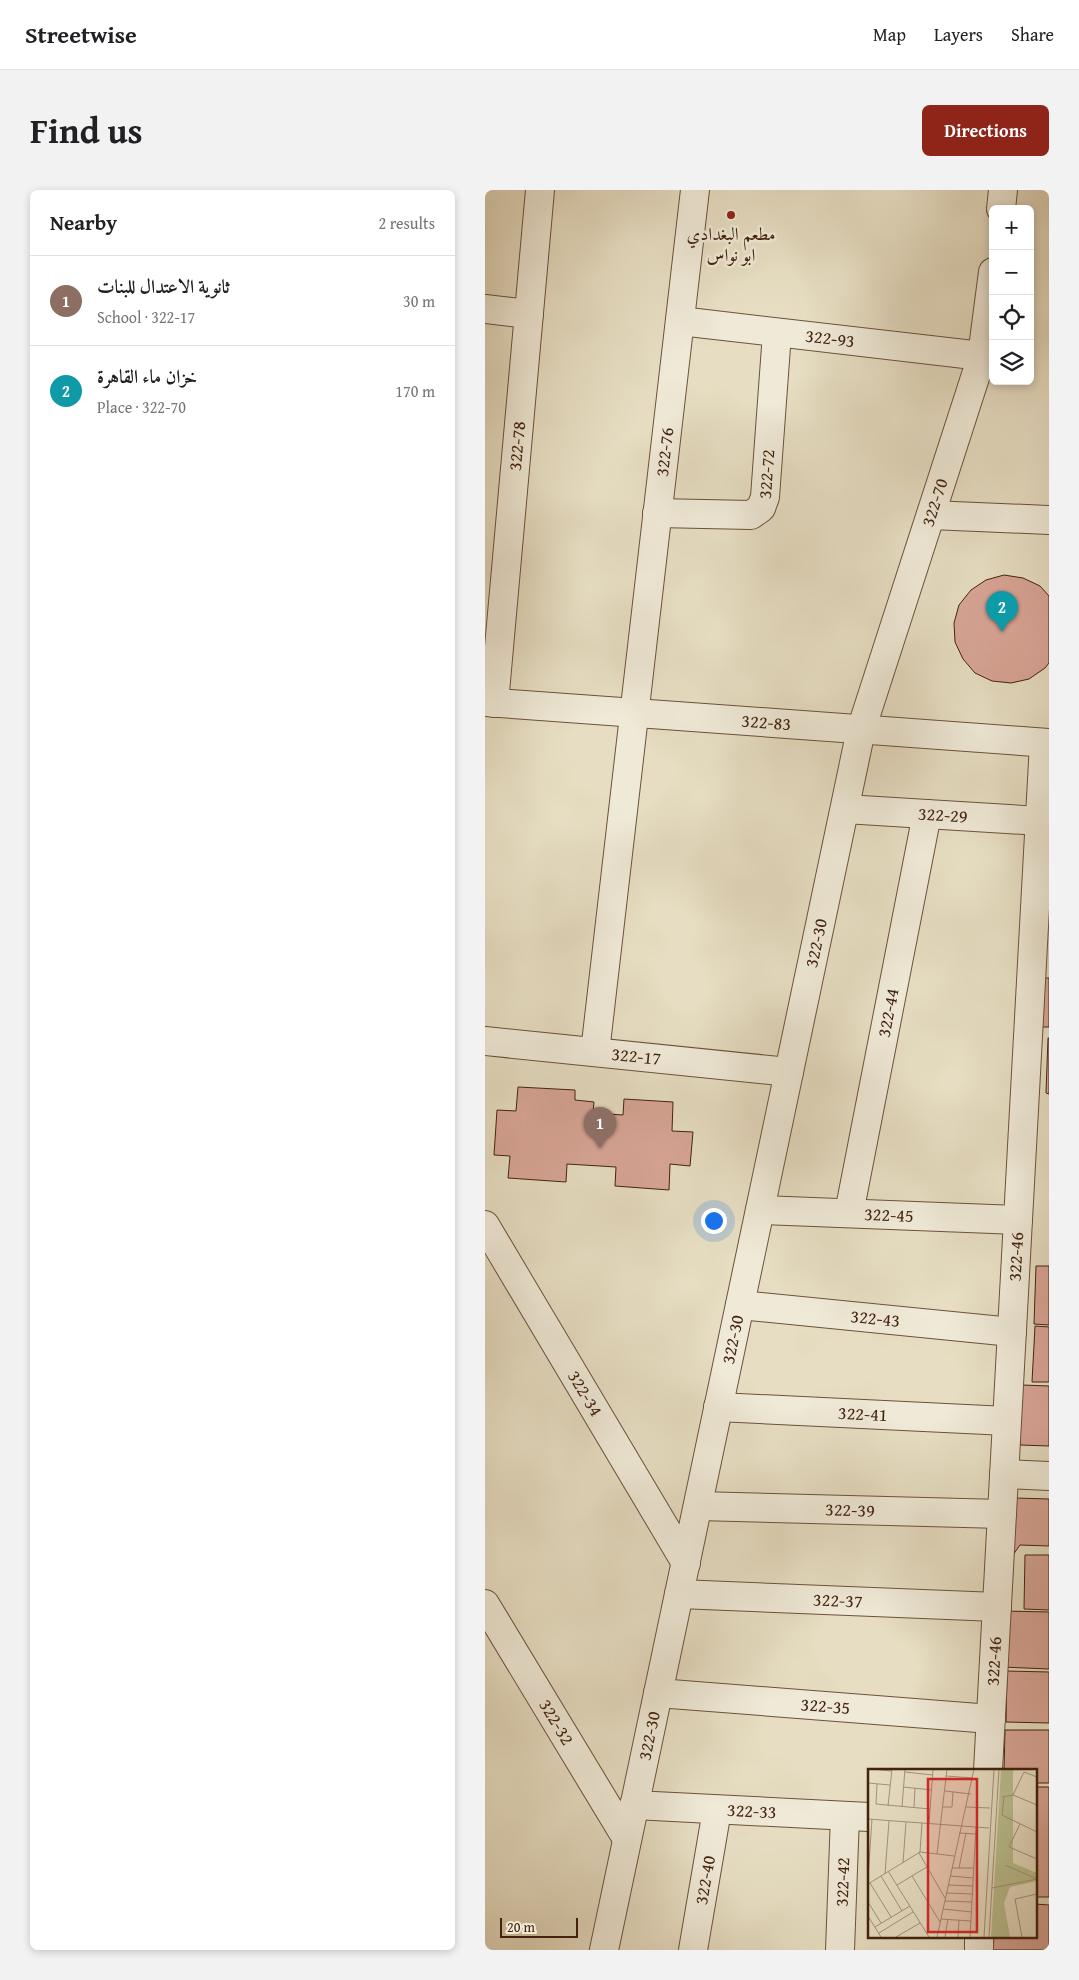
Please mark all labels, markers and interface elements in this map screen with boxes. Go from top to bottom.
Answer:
text: Streetwise [25,17,137,52]
text: Map [873,21,906,48]
text: Layers [934,21,983,48]
text: Share [1011,21,1054,48]
text: Find us [30,105,143,156]
button: Directions [922,105,1049,156]
map controls [989,205,1034,385]
button: + [989,205,1034,250]
text: Nearby [50,207,117,238]
marker: مطعم البغدادي ابو نواس [725,209,737,221]
text: 2 results [378,211,435,235]
place label: مطعم البغدادي ابو نواس [686,220,776,268]
button: − [989,250,1034,295]
text: ثانوية الاعتدال للبنات [97,272,230,300]
text: 1 [62,289,70,313]
text: 30 m [403,289,435,313]
button: locate [989,295,1034,340]
text: School · 322-17 [97,305,195,329]
street label: 322-93 [804,322,856,354]
button: layers [989,340,1034,385]
text: خزان ماء القاهرة [97,362,197,390]
text: 2 [62,379,70,403]
text: 170 m [395,379,435,403]
text: Place · 322-70 [97,395,186,419]
street label: 322-78 [501,420,532,472]
street label: 322-76 [648,426,680,478]
street label: 322-72 [751,448,781,500]
street label: 322-70 [914,474,955,530]
pin: 2 [986,591,1018,632]
street label: 322-83 [741,707,792,737]
street label: 322-29 [917,800,968,830]
street label: 322-30 [797,916,834,970]
street label: 322-44 [870,986,906,1040]
street label: 322-17 [610,1040,662,1072]
pin: 1 [584,1107,616,1148]
street label: 322-45 [864,1200,914,1229]
your location [701,1208,727,1234]
street label: 322-46 [1001,1231,1030,1282]
street label: 322-43 [849,1302,901,1334]
street label: 322-30 [714,1312,751,1366]
street label: 322-34 [561,1365,610,1421]
street label: 322-41 [837,1399,888,1428]
street label: 322-39 [825,1495,875,1524]
street label: 322-37 [813,1585,863,1614]
street label: 322-46 [979,1636,1008,1687]
street label: 322-35 [800,1690,851,1721]
street label: 322-32 [532,1694,581,1750]
street label: 322-30 [630,1708,667,1763]
inset map [868,1769,1037,1938]
street label: 322-33 [726,1796,777,1825]
street label: 322-40 [687,1853,722,1907]
street label: 322-42 [828,1857,856,1907]
scale bar [500,1915,577,1938]
text: 20 m [507,1917,535,1937]

